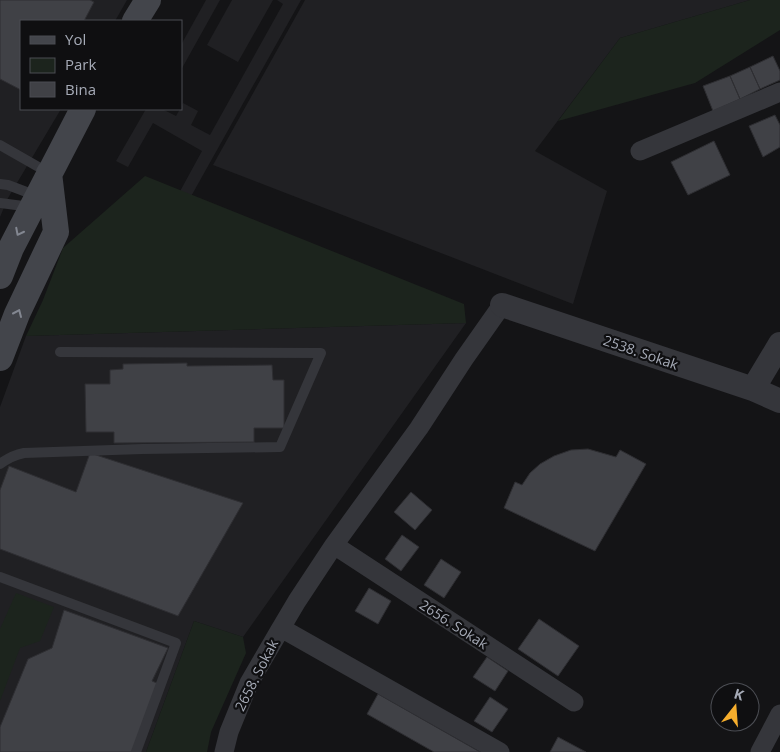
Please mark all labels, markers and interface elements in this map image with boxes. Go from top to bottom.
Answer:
legend [20,20,182,110]
text: Yol [65,29,86,49]
text: Park [65,54,96,74]
text: Bina [65,79,96,99]
one-way arrow [15,227,25,236]
one-way arrow [12,309,23,318]
street label: 2538. Sokak [601,330,682,374]
street label: 2656. Sokak [416,595,492,654]
street label: 2658. Sokak [230,635,282,714]
north arrow [710,682,760,732]
text: K [732,684,747,705]

